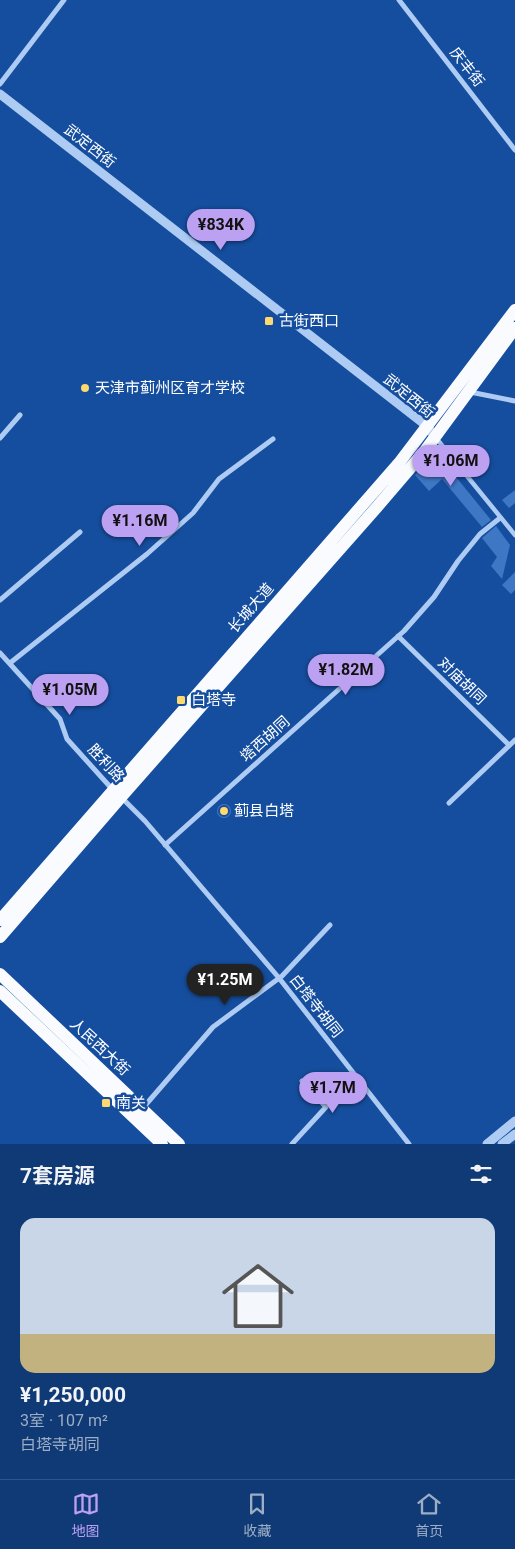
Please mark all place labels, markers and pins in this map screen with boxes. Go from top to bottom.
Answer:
pin: ¥834K [186,208,256,251]
place label: 古街西口 [279,312,339,330]
marker: 古街西口 [263,315,275,327]
place label: 天津市蓟州区育才学校 [95,379,245,397]
marker: 天津市蓟州区育才学校 [79,382,91,394]
pin: ¥1.06M [410,444,492,487]
pin: ¥1.16M [99,504,181,547]
pin: ¥1.82M [305,654,387,696]
pin: ¥1.05M [29,674,111,716]
place label: 白塔寺 [191,691,236,709]
marker: 白塔寺 [175,694,187,706]
place label: 蓟县白塔 [234,802,294,820]
marker: 蓟县白塔 [218,805,230,817]
pin: ¥1.25M [184,964,266,1006]
pin: ¥1.7M [298,1072,368,1114]
place label: 南关 [116,1094,146,1112]
marker: 南关 [100,1097,112,1109]

